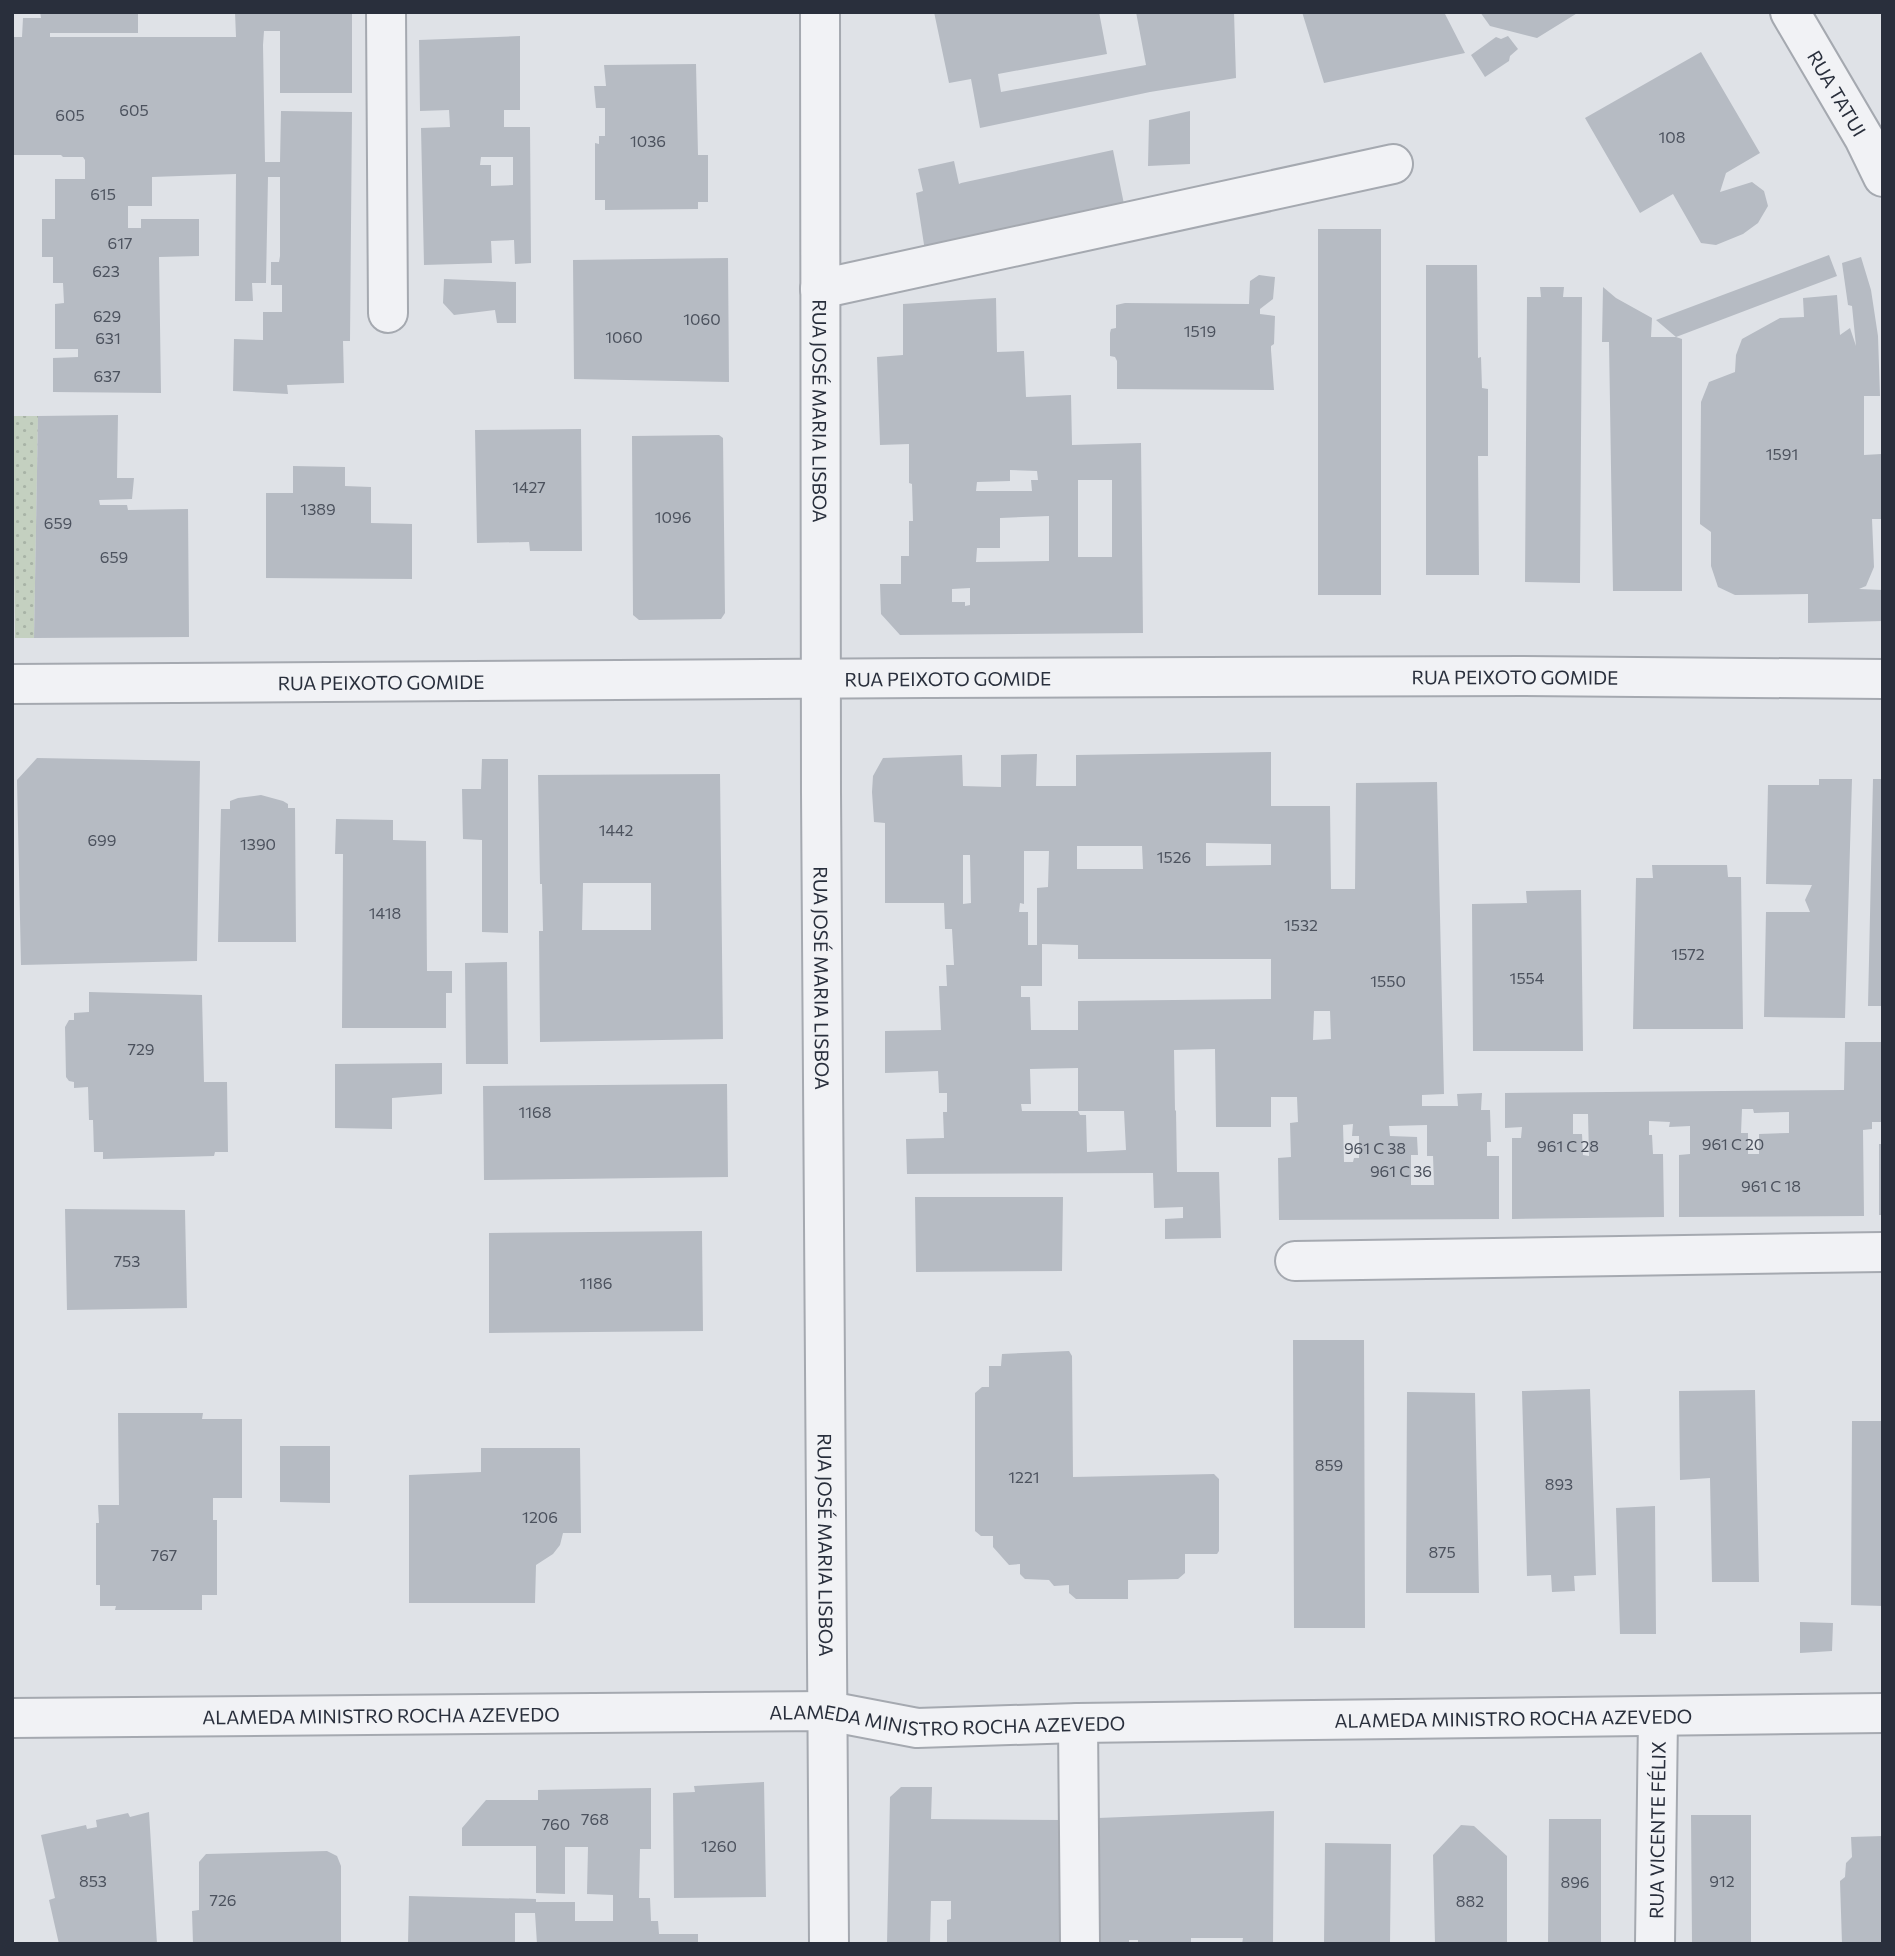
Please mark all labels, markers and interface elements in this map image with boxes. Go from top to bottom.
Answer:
street label: RUA TATUI [1803,46,1872,140]
house number: 605 [119,100,149,119]
house number: 605 [55,105,85,124]
house number: 108 [1659,127,1686,146]
house number: 1036 [630,131,666,150]
house number: 615 [90,184,116,203]
house number: 617 [108,233,133,252]
house number: 623 [92,261,120,280]
street label: RUA JOSÉ MARIA LISBOA [809,299,832,523]
house number: 629 [93,306,121,325]
house number: 1060 [683,309,721,328]
house number: 1519 [1184,321,1216,340]
house number: 1060 [605,327,643,346]
house number: 631 [95,328,121,347]
house number: 637 [93,366,121,385]
house number: 1591 [1766,444,1798,463]
house number: 1427 [512,477,546,496]
house number: 1389 [300,499,336,518]
house number: 1096 [655,507,691,526]
house number: 659 [44,513,72,532]
house number: 659 [100,547,128,566]
street label: RUA PEIXOTO GOMIDE [1412,664,1618,688]
street label: RUA PEIXOTO GOMIDE [845,666,1051,690]
street label: RUA PEIXOTO GOMIDE [278,669,484,694]
house number: 1442 [599,820,633,839]
house number: 699 [88,830,116,849]
house number: 1390 [240,834,276,853]
house number: 1526 [1157,847,1191,866]
street label: RUA JOSÉ MARIA LISBOA [810,866,835,1090]
house number: 1418 [369,903,401,922]
house number: 1532 [1284,915,1318,934]
house number: 1572 [1671,944,1705,963]
house number: 1554 [1510,968,1545,987]
house number: 1550 [1370,971,1406,990]
house number: 729 [128,1039,155,1058]
house number: 1168 [518,1102,552,1121]
house number: 961 C 20 [1702,1134,1764,1153]
house number: 961 C 28 [1537,1136,1599,1155]
house number: 961 C 38 [1344,1138,1406,1157]
house number: 961 C 36 [1370,1161,1432,1180]
house number: 961 C 18 [1741,1176,1801,1195]
house number: 753 [114,1251,140,1270]
house number: 1186 [579,1273,613,1292]
street label: RUA JOSÉ MARIA LISBOA [814,1433,839,1657]
house number: 859 [1315,1455,1343,1474]
house number: 1221 [1008,1467,1040,1486]
house number: 893 [1545,1474,1573,1493]
house number: 1206 [522,1507,558,1526]
house number: 875 [1428,1542,1456,1561]
house number: 767 [151,1545,177,1564]
street label: ALAMEDA MINISTRO ROCHA AZEVEDO [769,1699,1125,1740]
street label: ALAMEDA MINISTRO ROCHA AZEVEDO [202,1702,560,1728]
street label: ALAMEDA MINISTRO ROCHA AZEVEDO [1334,1704,1692,1731]
street label: RUA VICENTE FÉLIX [1644,1741,1669,1919]
house number: 768 [581,1809,609,1828]
house number: 760 [542,1814,570,1833]
house number: 1260 [701,1836,737,1855]
house number: 853 [79,1871,107,1890]
house number: 912 [1709,1871,1735,1890]
house number: 896 [1560,1872,1590,1891]
house number: 726 [210,1890,237,1909]
house number: 882 [1456,1891,1484,1910]

